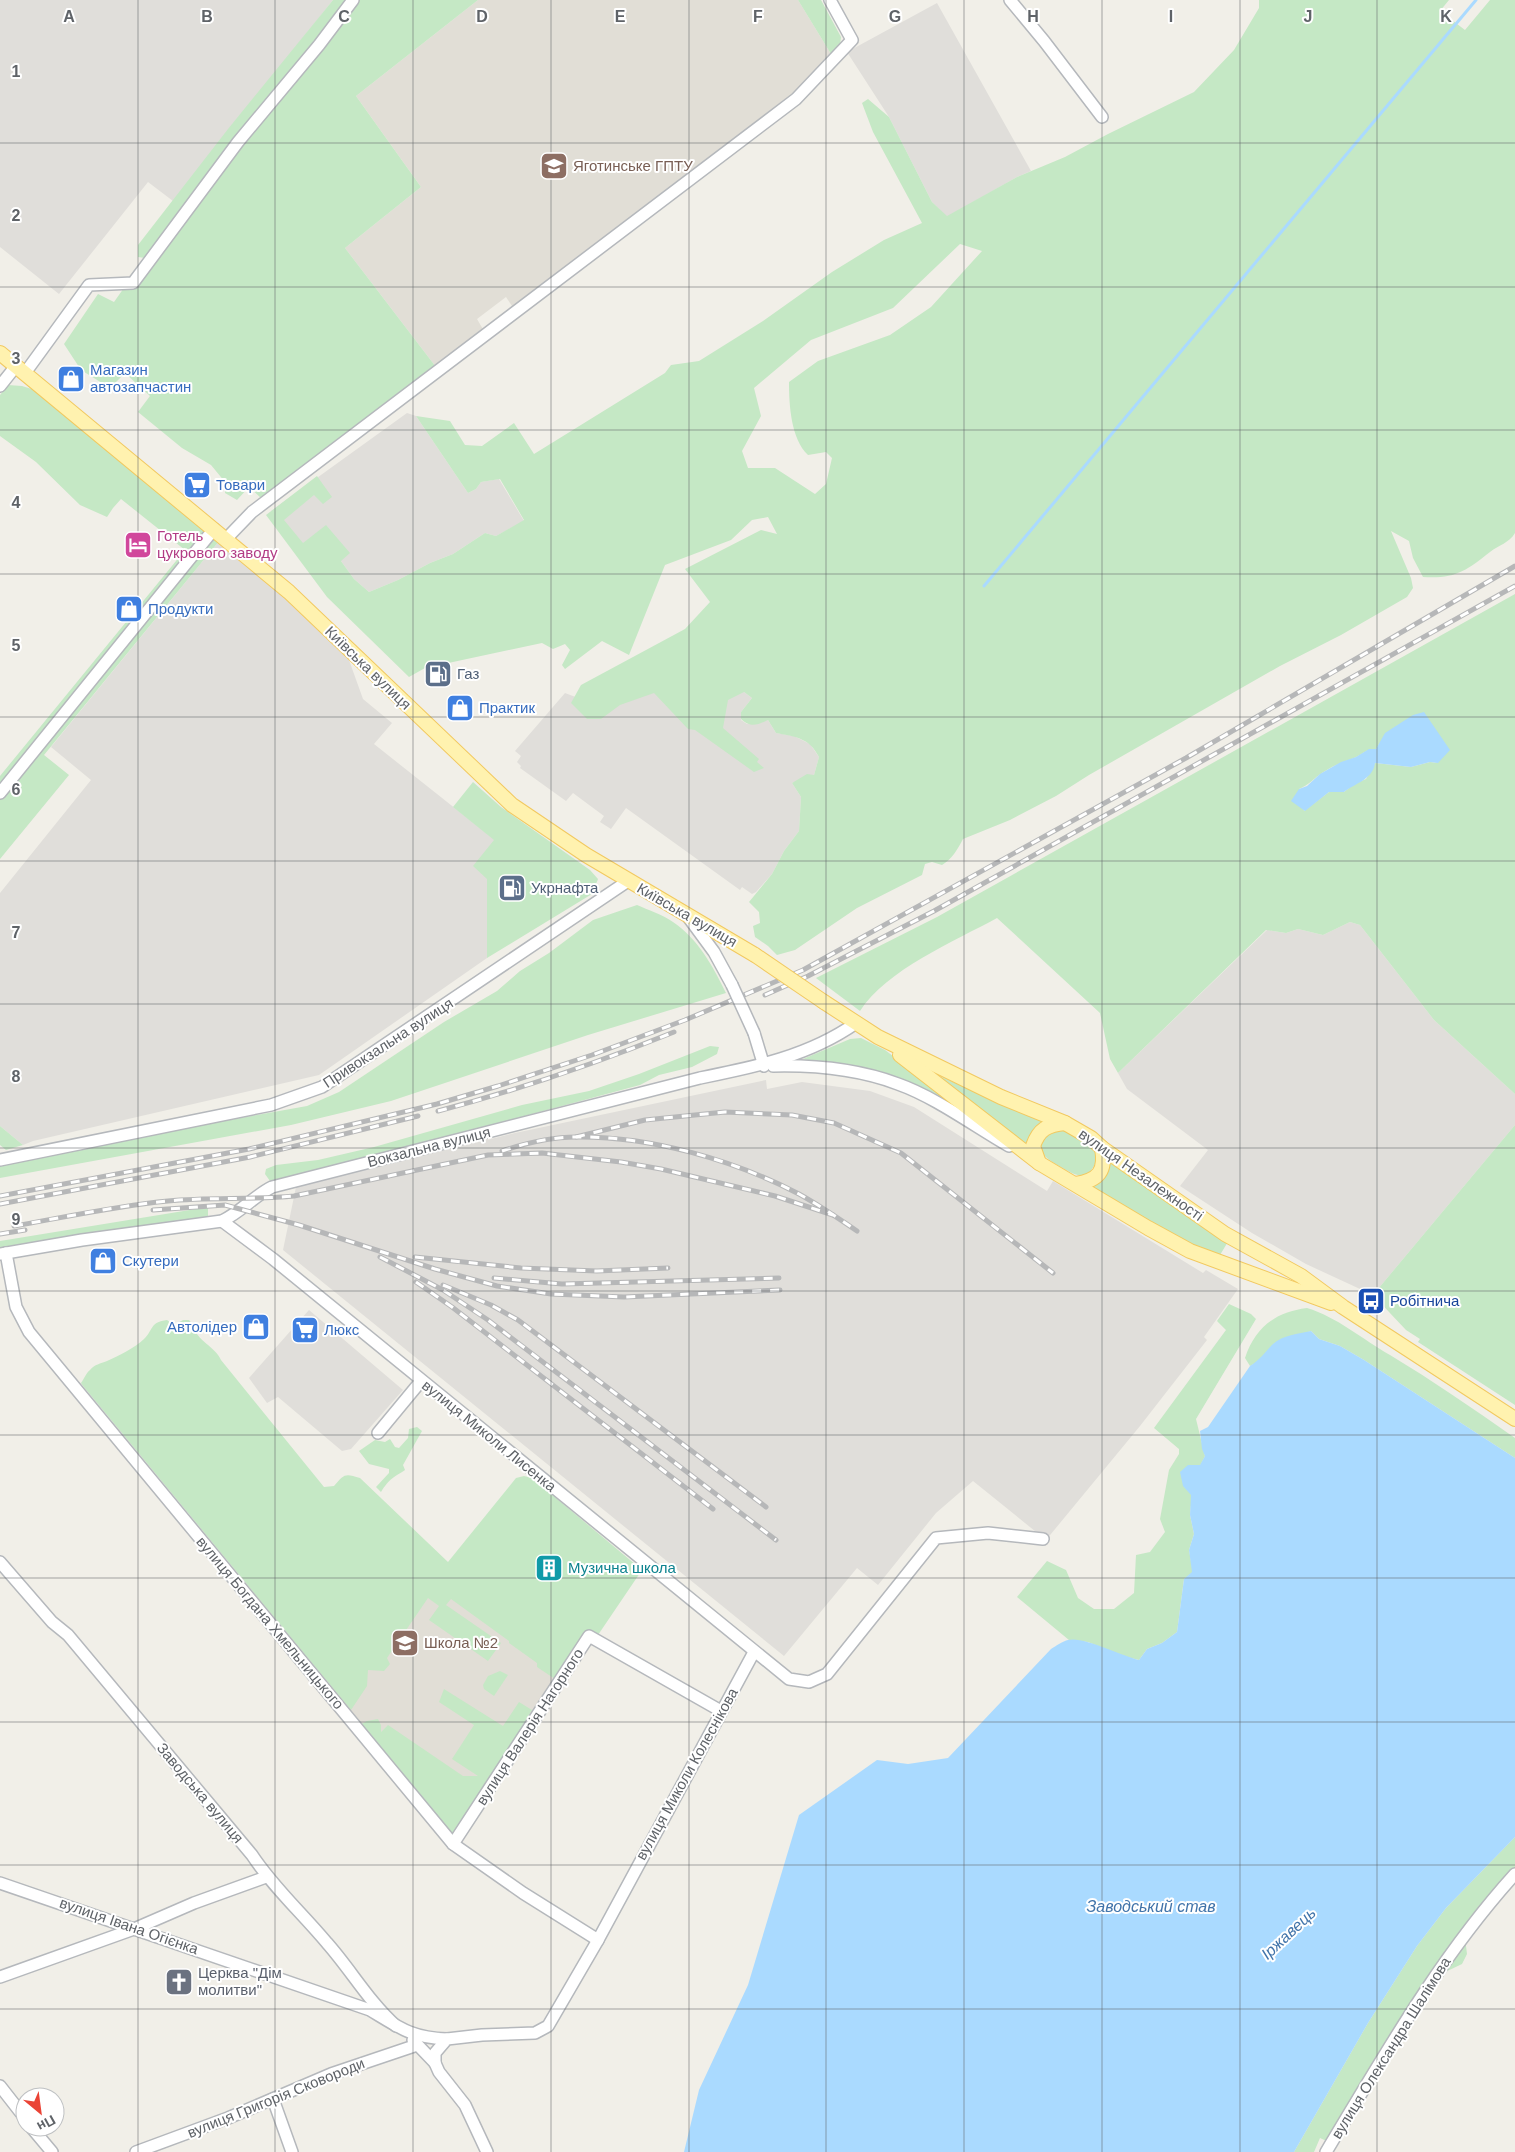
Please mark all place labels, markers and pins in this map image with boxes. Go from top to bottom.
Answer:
school or university icon: Яготинське ГПТУ [539,151,569,181]
place label: Яготинське ГПТУ [573,157,693,174]
place label: Магазин автозапчастин [90,361,191,395]
shop icon: Магазин автозапчастин [56,364,86,394]
supermarket icon: Товари [182,470,212,500]
place label: Товари [216,476,265,493]
place label: Готель цукрового заводу [157,527,278,561]
hotel icon: Готель цукрового заводу [123,530,153,560]
shop icon: Продукти [114,594,144,624]
place label: Продукти [148,600,213,617]
fuel station icon: Газ [423,659,453,689]
place label: Газ [457,665,479,682]
shop icon: Практик [445,693,475,723]
place label: Практик [479,699,535,716]
fuel station icon: Укрнафта [497,873,527,903]
place label: Укрнафта [531,879,599,896]
shop icon: Скутери [88,1246,118,1276]
place label: Скутери [122,1252,179,1269]
bus stop icon: Робітнича [1356,1286,1386,1316]
place label: Робітнича [1390,1292,1460,1309]
shop icon: Автолідер [241,1312,271,1342]
supermarket icon: Люкс [290,1315,320,1345]
place label: Автолідер [167,1318,237,1335]
place label: Люкс [324,1321,360,1338]
building icon: Музична школа [534,1553,564,1583]
place label: Музична школа [568,1559,677,1576]
school or university icon: Школа №2 [390,1628,420,1658]
place label: Школа №2 [424,1634,498,1651]
place label: Церква "Дім молитви" [198,1964,282,1998]
church icon: Церква "Дім молитви" [164,1967,194,1997]

